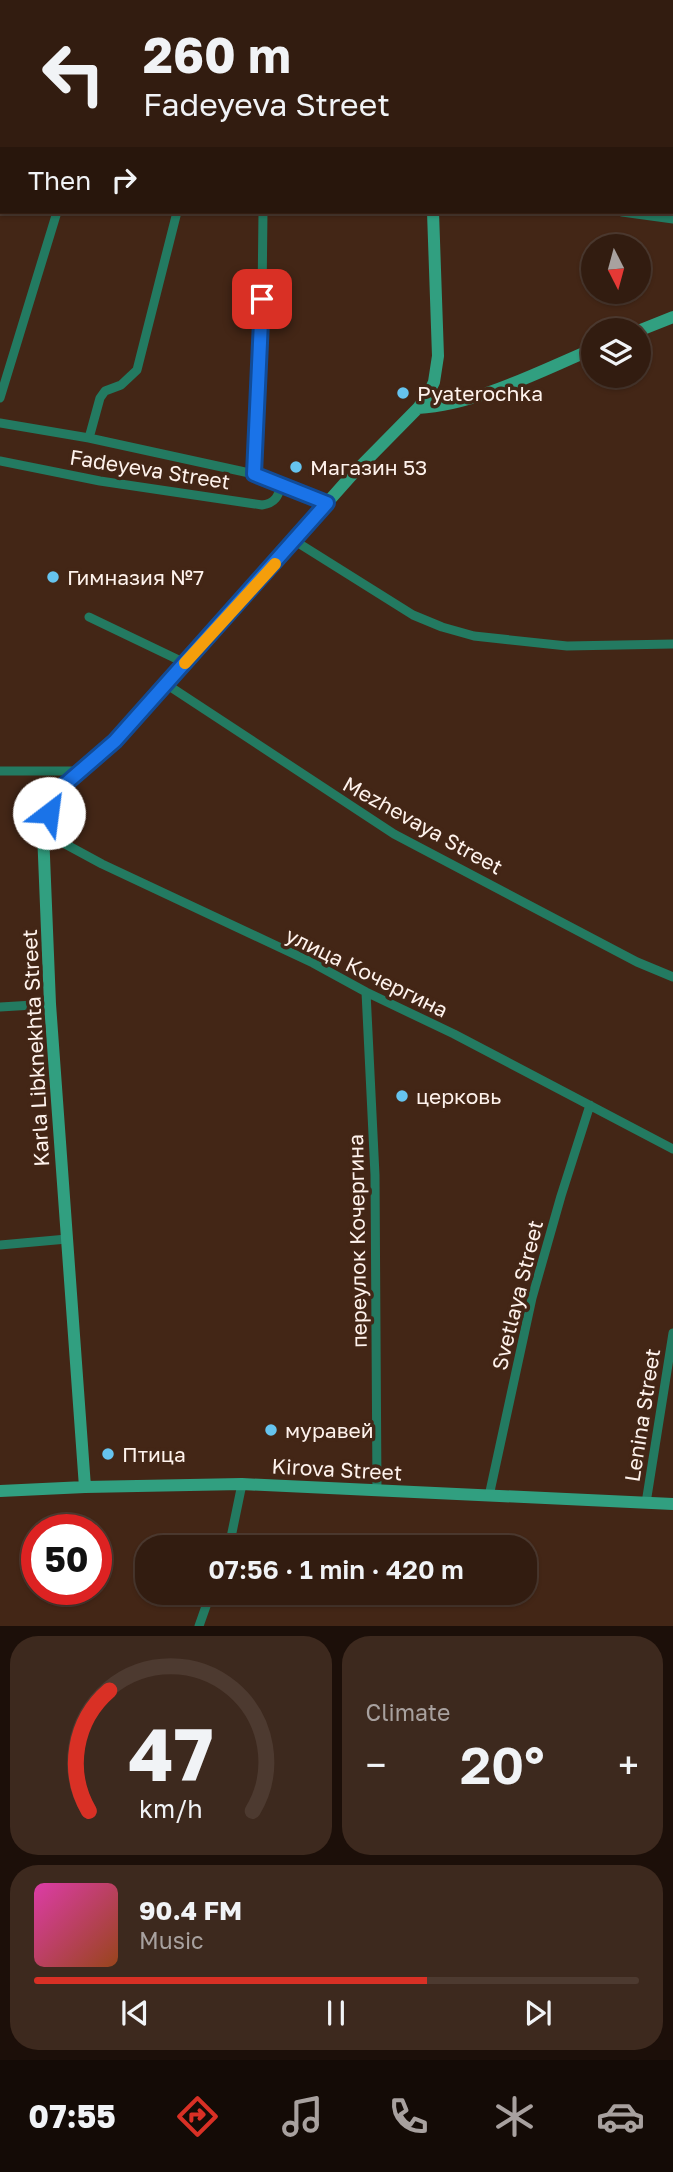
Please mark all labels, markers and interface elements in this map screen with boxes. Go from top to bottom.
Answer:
text: 260 m [143,25,291,84]
icon: left [28,28,119,119]
text: Fadeyeva Street [143,85,390,123]
icon: right [105,161,143,199]
text: Then [28,165,91,196]
north arrow [581,234,651,304]
map controls [581,234,651,388]
pin [232,269,292,329]
icon: arrive [243,280,281,318]
button: layers [581,318,651,388]
place label: Pyaterochka [417,380,543,406]
marker: Pyaterochka [395,385,411,401]
street label: Fadeyeva Street [68,443,232,495]
place label: Магазин 53 [310,454,427,480]
marker: Магазин 53 [288,459,304,475]
place label: Гимназия №7 [67,564,204,590]
marker: Гимназия №7 [45,569,61,585]
street label: Mezhevaya Street [339,770,507,880]
position arrow [12,776,86,850]
street label: улица Кочергина [282,921,452,1023]
street label: Karla Libknekhta Street [16,929,54,1167]
place label: церковь [416,1083,501,1109]
marker: церковь [394,1088,410,1104]
street label: переулок Кочергина [342,1134,372,1348]
street label: Svetlaya Street [486,1217,548,1373]
street label: Lenina Street [619,1346,665,1484]
place label: муравей [285,1417,374,1443]
marker: муравей [263,1422,279,1438]
place label: Птица [122,1441,186,1467]
marker: Птица [100,1446,116,1462]
street label: Kirova Street [271,1453,403,1485]
speed limit sign: 50 [21,1514,112,1605]
text: 07:56 · 1 min · 420 m [208,1554,464,1585]
text: Climate [366,1698,450,1726]
text: 47 [128,1711,213,1798]
text: 20° [460,1733,545,1795]
text: − [366,1742,386,1787]
text: + [618,1742,639,1787]
text: km/h [139,1793,203,1824]
text: 90.4 FM [139,1895,242,1926]
text: Music [139,1926,204,1954]
icon: previous [116,1994,154,2032]
icon: pause [317,1994,355,2032]
icon: next [519,1994,557,2032]
icon: directions [173,2092,222,2141]
icon: music [278,2092,327,2141]
icon: phone [384,2092,433,2141]
icon: climate [490,2092,539,2141]
icon: car [596,2092,645,2141]
text: 07:55 [28,2097,116,2135]

